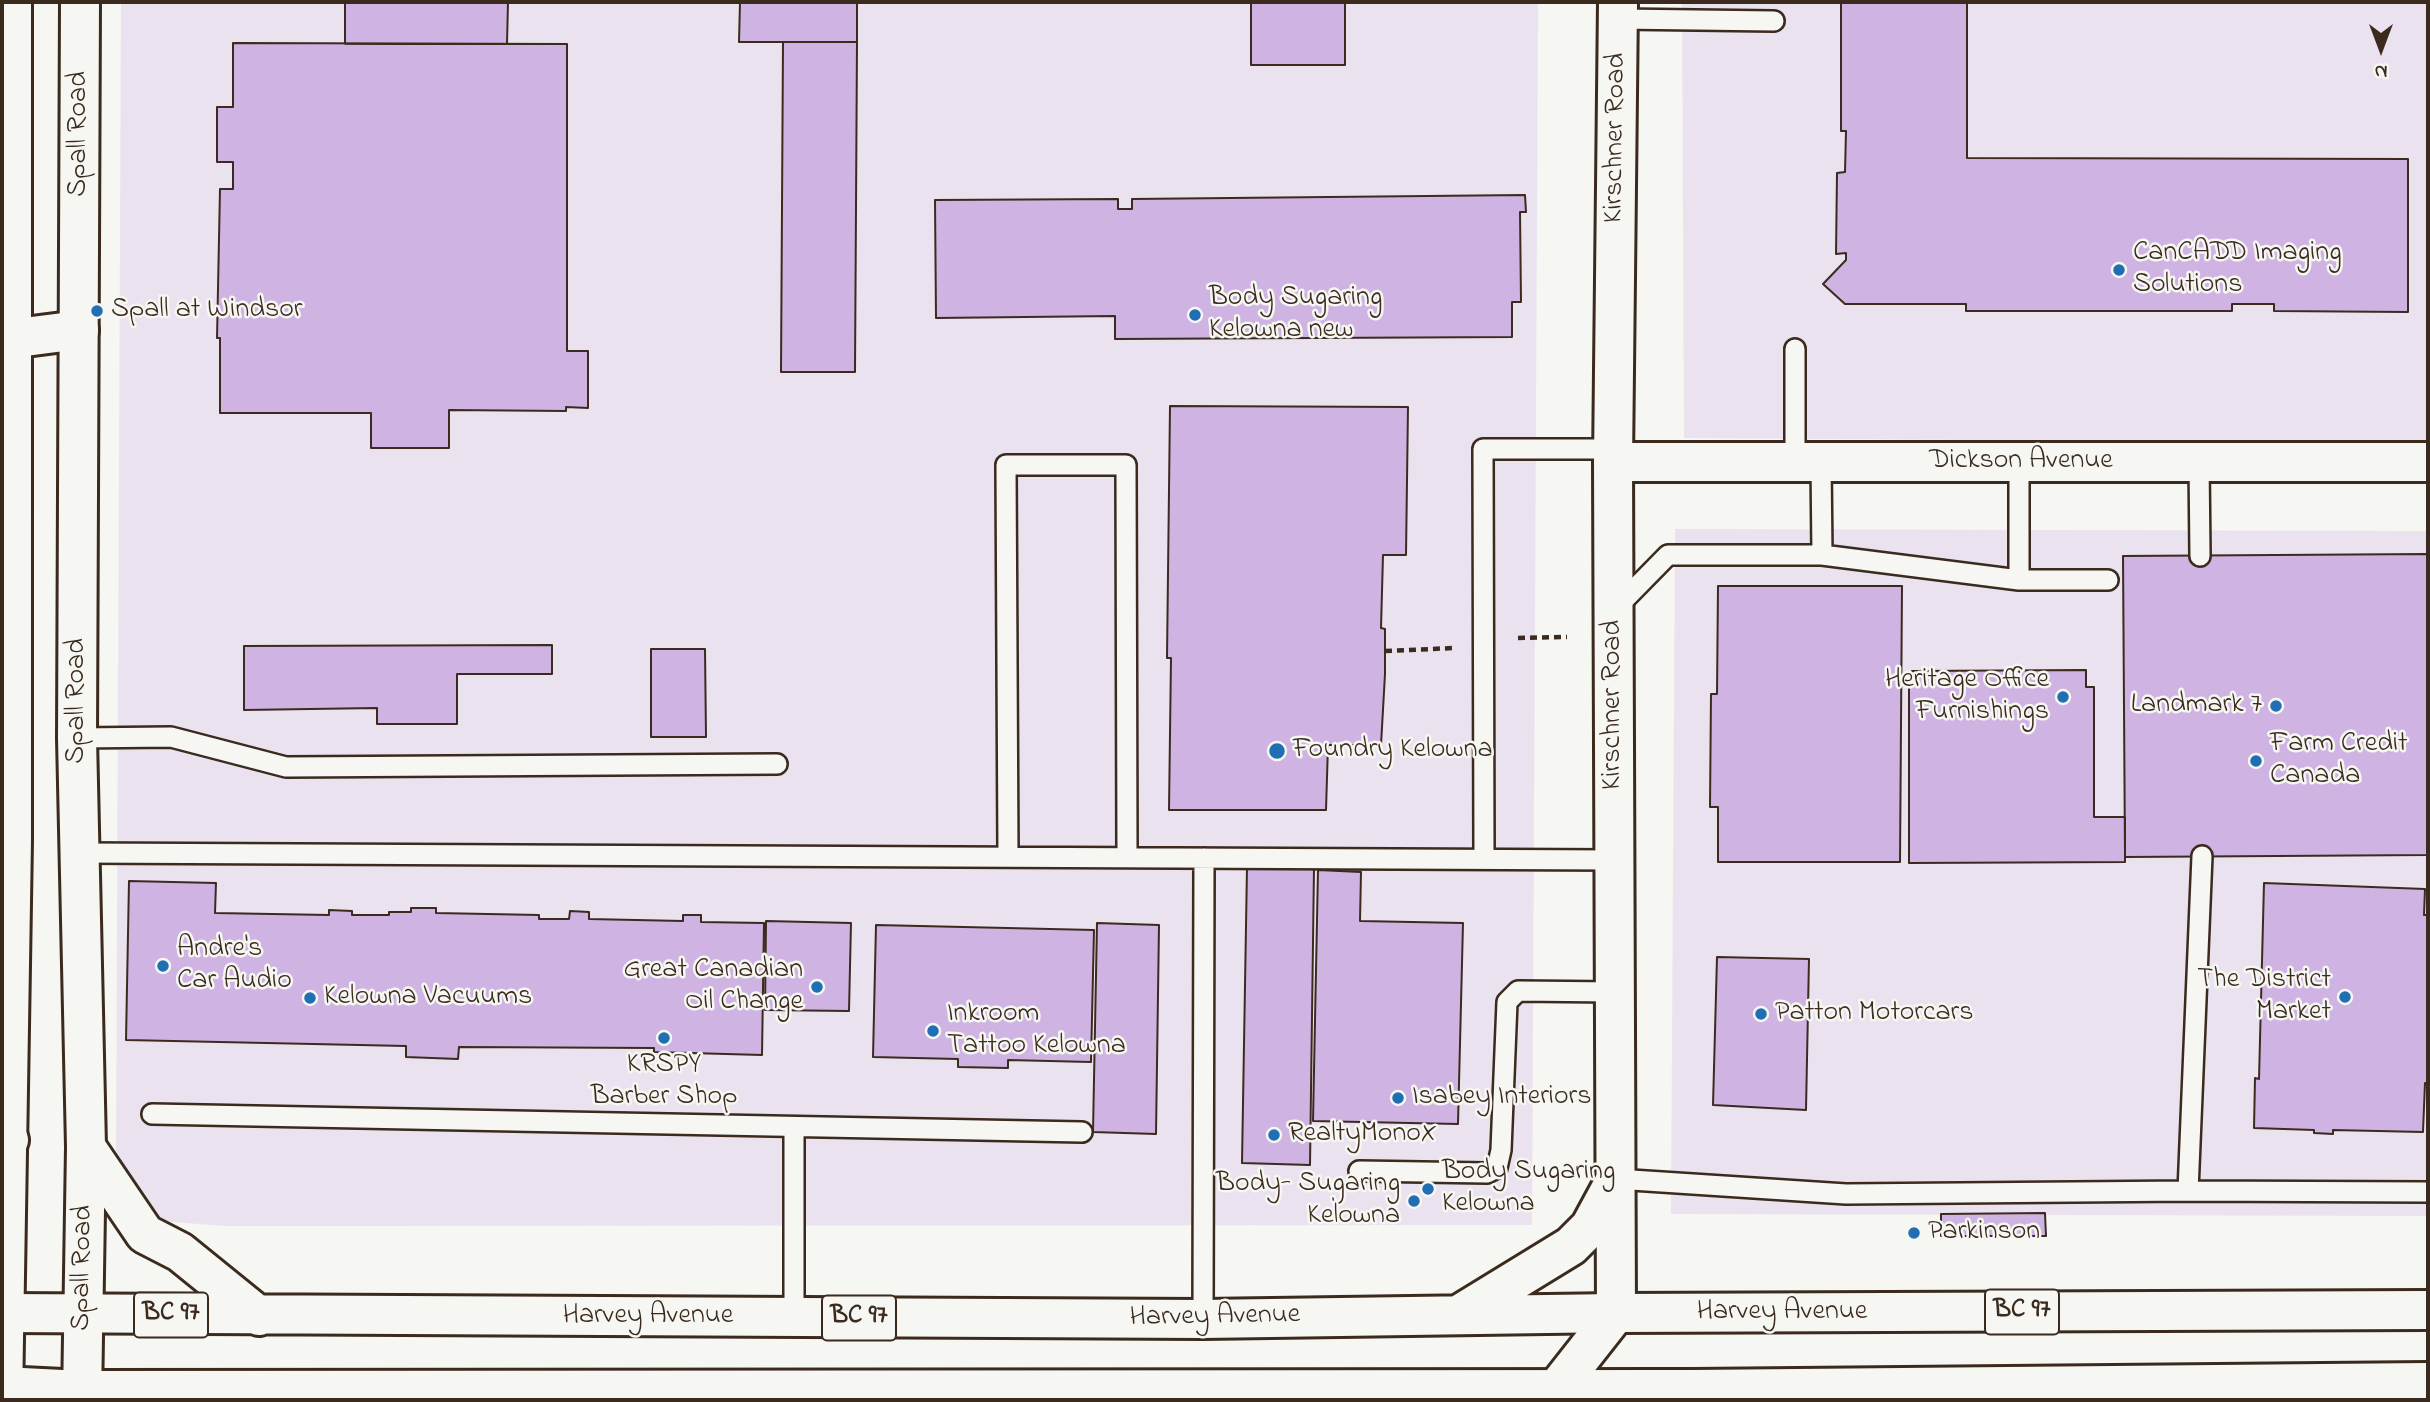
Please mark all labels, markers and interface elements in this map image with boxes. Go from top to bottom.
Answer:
north arrow [2346,14,2416,84]
street label: Kirschner Road [1599,53,1635,223]
text: N [2375,57,2387,84]
street label: Spall Road [63,71,97,197]
place label: CanCADD Imaging Solutions [2133,237,2342,303]
marker: CanCADD Imaging Solutions [2111,262,2127,278]
place label: Body Sugaring Kelowna new [1209,282,1382,348]
place label: Spall at Windsor [111,294,302,328]
marker: Spall at Windsor [89,303,105,319]
marker: Body Sugaring Kelowna new [1187,307,1203,323]
street label: Dickson Avenue [1929,445,2113,479]
street label: Kirschner Road [1597,620,1631,790]
street label: Spall Road [61,638,95,764]
place label: Heritage Office Furnishings [1885,664,2049,730]
marker: Heritage Office Furnishings [2055,689,2071,705]
place label: Landmark 7 [2131,689,2262,723]
marker: Landmark 7 [2268,698,2284,714]
place label: Farm Credit Canada [2270,728,2407,794]
place label: Foundry Kelowna [1293,734,1493,768]
marker: Foundry Kelowna [1267,741,1287,761]
marker: Farm Credit Canada [2248,753,2264,769]
place label: Andre's Car Audio [177,933,292,999]
place label: Great Canadian Oil Change [624,954,803,1020]
marker: Andre's Car Audio [155,958,171,974]
place label: The District Market [2197,964,2331,1030]
marker: Great Canadian Oil Change [809,979,825,995]
place label: Kelowna Vacuums [324,981,532,1015]
marker: The District Market [2337,989,2353,1005]
marker: Kelowna Vacuums [302,990,318,1006]
place label: Patton Motorcars [1775,997,1974,1031]
place label: Inkroom Tattoo Kelowna [947,998,1126,1064]
marker: Patton Motorcars [1753,1006,1769,1022]
marker: Inkroom Tattoo Kelowna [925,1023,941,1039]
marker: KRSPY Barber Shop [656,1030,672,1046]
place label: KRSPY Barber Shop [591,1049,737,1115]
place label: Isabey Interiors [1412,1081,1591,1115]
marker: Isabey Interiors [1390,1090,1406,1106]
place label: RealtyMonoX [1288,1118,1437,1152]
marker: RealtyMonoX [1266,1127,1282,1143]
place label: Body Sugaring Kelowna [1442,1156,1615,1222]
place label: Body- Sugaring Kelowna [1216,1168,1400,1234]
marker: Body Sugaring Kelowna [1420,1181,1436,1197]
marker: Body- Sugaring Kelowna [1406,1193,1422,1209]
street label: Spall Road [66,1205,102,1331]
place label: Parkinson [1928,1216,2040,1250]
marker: Parkinson [1906,1225,1922,1241]
road number: BC 97 [1985,1289,2059,1334]
road number: BC 97 [134,1292,208,1338]
road number: BC 97 [822,1296,896,1340]
street label: Harvey Avenue [1697,1296,1867,1330]
street label: Harvey Avenue [563,1300,733,1334]
street label: Harvey Avenue [1129,1300,1301,1336]

